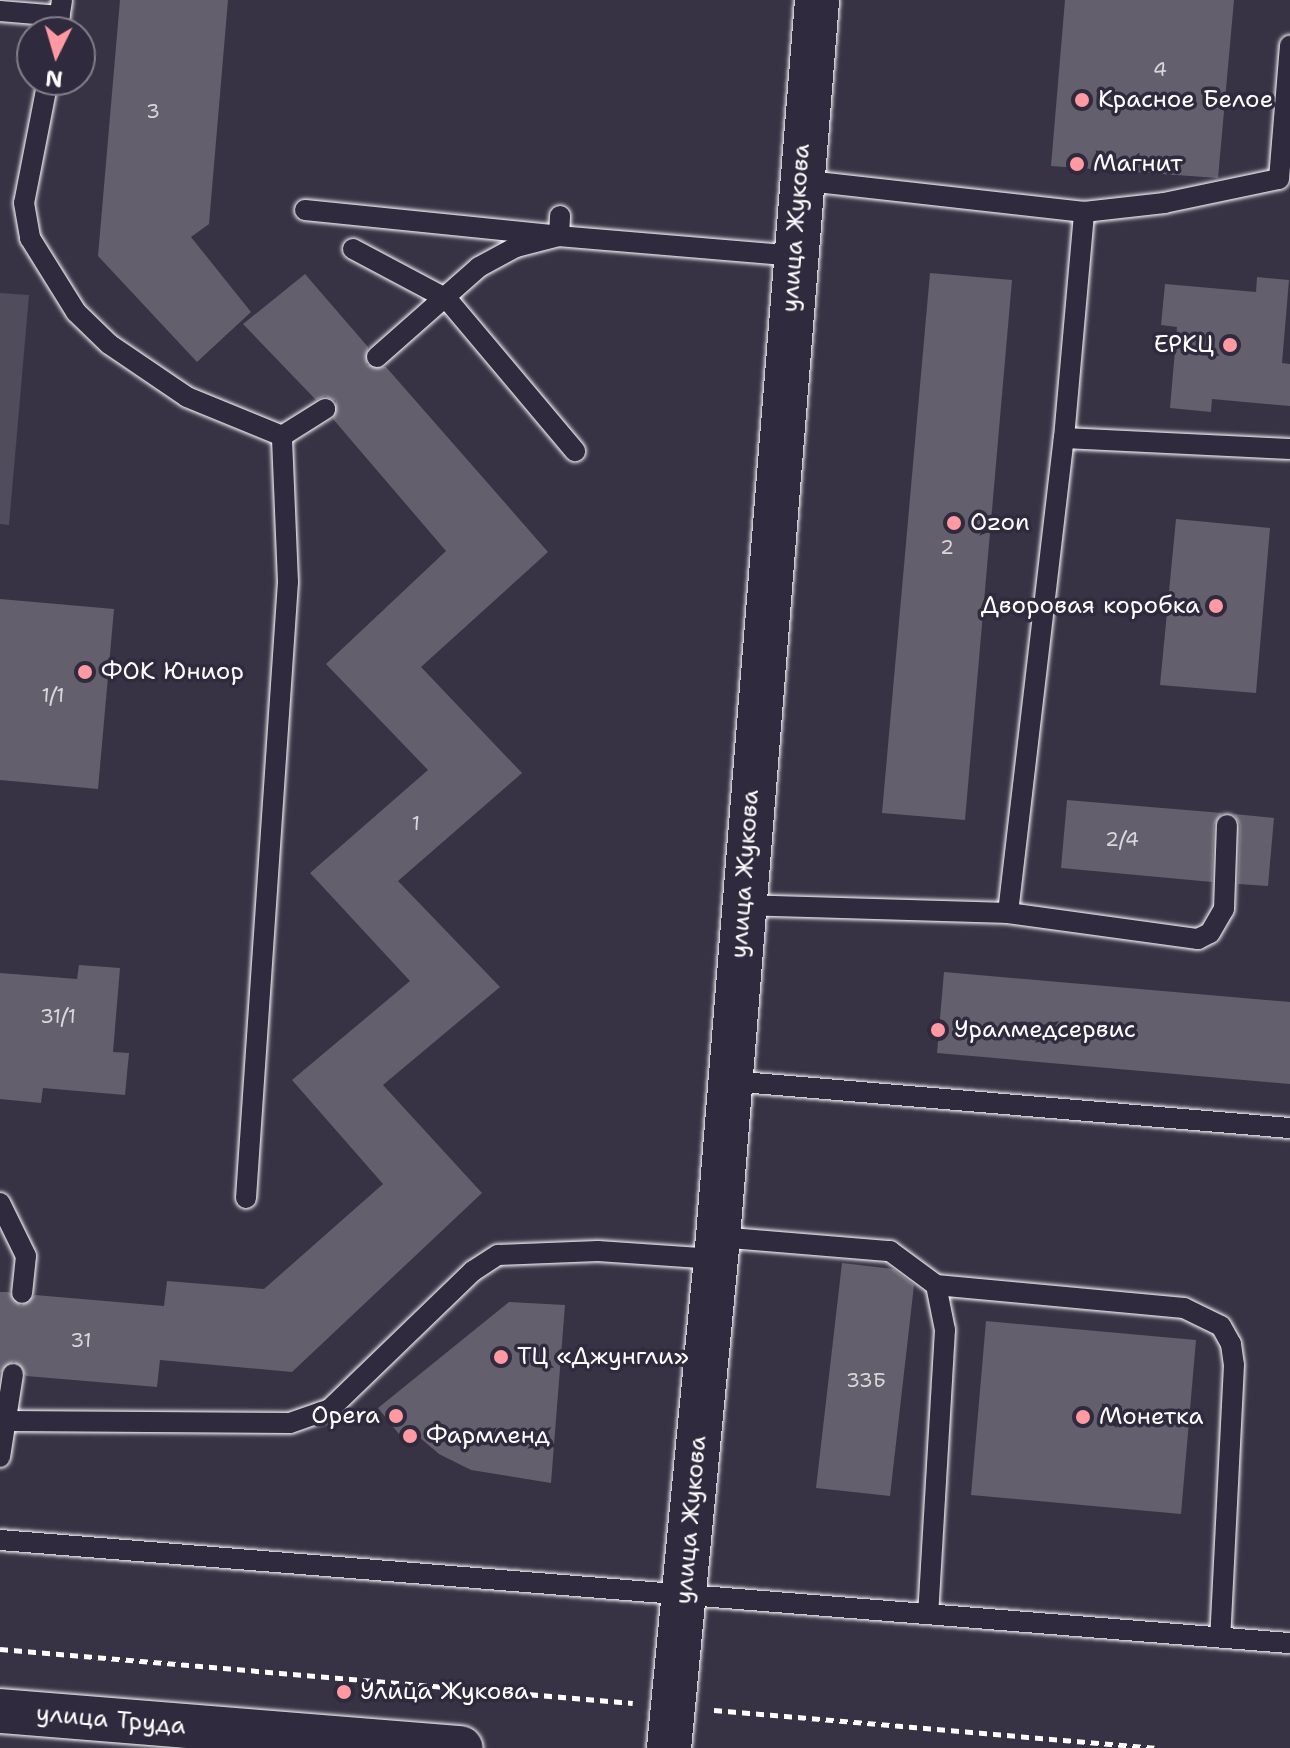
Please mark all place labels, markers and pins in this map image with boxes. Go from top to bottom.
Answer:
place label: Красное Белое [1098,86,1273,114]
marker: Красное Белое [1073,91,1091,109]
place label: Магнит [1093,150,1182,178]
marker: Магнит [1068,155,1086,173]
place label: ЕРКЦ [1154,331,1214,359]
marker: ЕРКЦ [1221,336,1239,354]
place label: Ozon [970,509,1030,537]
marker: Ozon [945,514,963,532]
place label: Дворовая коробка [981,592,1200,620]
marker: Дворовая коробка [1207,597,1225,615]
place label: ФОК Юниор [101,658,244,686]
marker: ФОК Юниор [76,663,94,681]
place label: Уралмедсервис [954,1016,1136,1044]
marker: Уралмедсервис [929,1021,947,1039]
place label: ТЦ «Джунгли» [517,1343,689,1371]
marker: ТЦ «Джунгли» [492,1348,510,1366]
place label: Opera [311,1402,380,1430]
place label: Монетка [1099,1403,1203,1431]
marker: Opera [387,1407,405,1425]
marker: Монетка [1074,1408,1092,1426]
place label: Фармленд [426,1422,550,1450]
marker: Фармленд [401,1427,419,1445]
place label: Улица Жукова [360,1678,529,1706]
marker: Улица Жукова [335,1683,353,1701]

